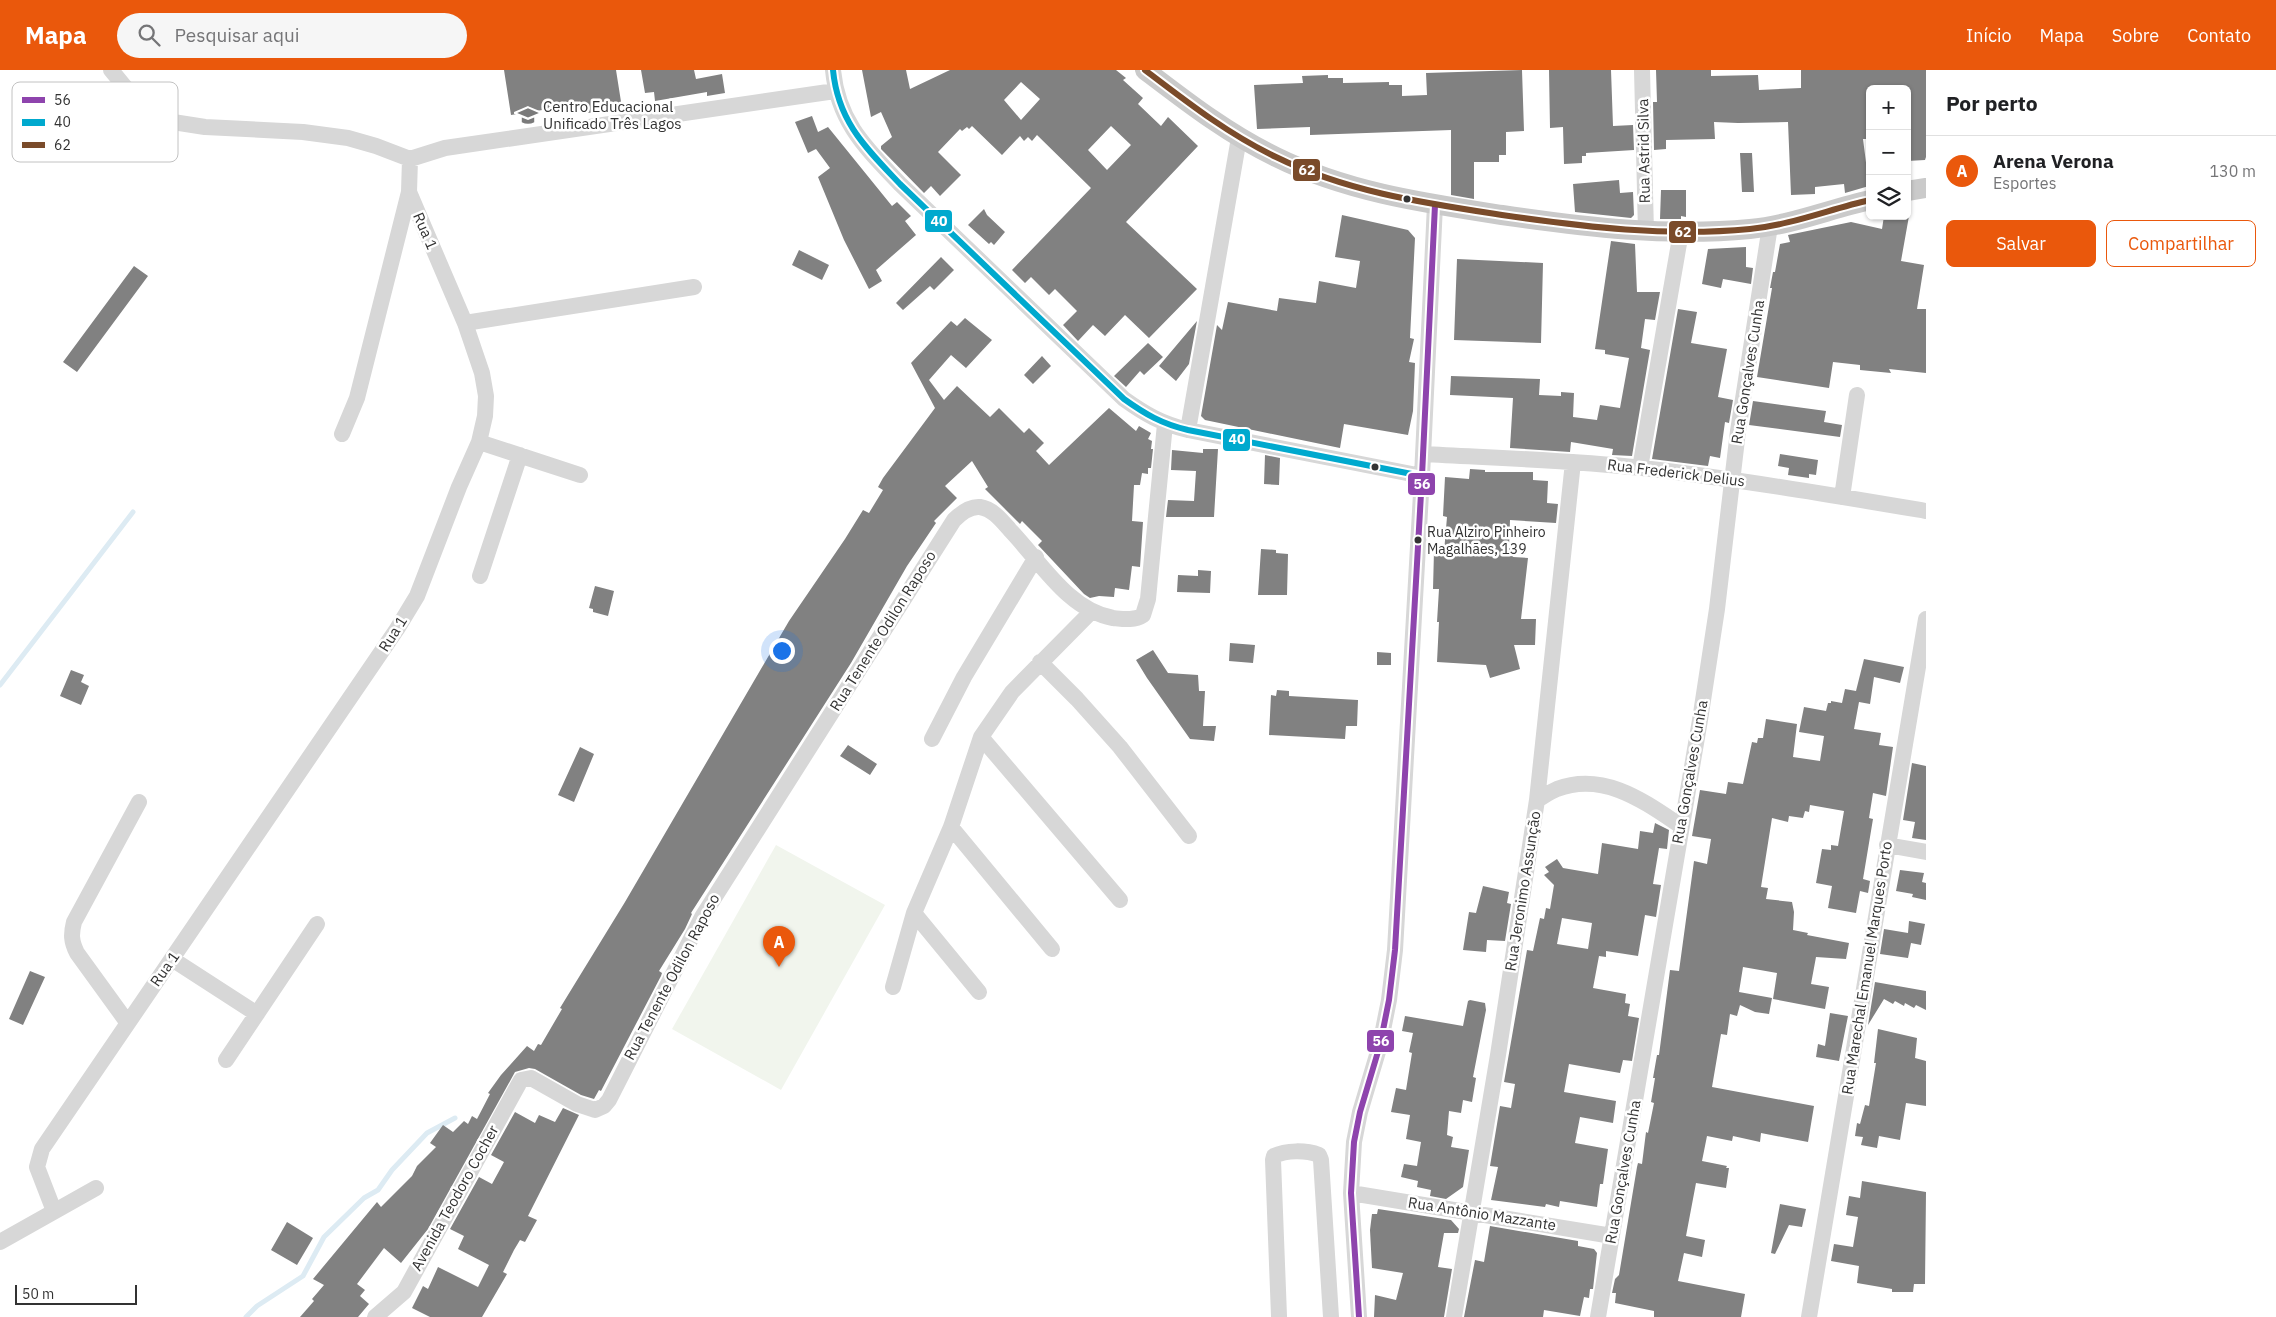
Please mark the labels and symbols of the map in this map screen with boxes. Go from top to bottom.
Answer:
legend [12,82,178,162]
text: 56 [54,91,71,109]
place label: Centro Educacional Unificado Três Lagos [543,97,682,133]
street label: Rua Astrid Silva [1633,98,1654,204]
school or university icon: Centro Educacional Unificado Três Lagos [517,105,539,127]
text: 40 [54,113,71,131]
text: 62 [54,136,71,154]
line badge: 62 [1292,158,1321,182]
text: 62 [1299,161,1315,179]
unlabelled marker [1402,194,1412,204]
street label: Rua 1 [409,209,442,252]
line badge: 40 [924,209,953,233]
text: 40 [931,212,947,230]
line badge: 62 [1668,220,1697,244]
text: 62 [1675,223,1691,241]
street label: Rua Gonçalves Cunha [1727,298,1768,445]
line badge: 40 [1222,428,1251,452]
text: 40 [1229,430,1245,448]
street label: Rua Frederick Delius [1606,455,1746,490]
unlabelled marker [1370,462,1380,472]
line badge: 56 [1407,472,1436,496]
text: 56 [1414,475,1430,493]
place label: Rua Alziro Pinheiro Magalhães, 139 [1427,523,1546,558]
marker: Rua Alziro Pinheiro Magalhães, 139 [1413,535,1423,545]
street label: Rua Tenente Odilon Raposo [825,547,940,714]
street label: Rua 1 [374,612,411,655]
your location [769,638,795,664]
street label: Rua Gonçalves Cunha [1667,699,1712,845]
street label: Rua Jeronimo Assunção [1500,810,1545,972]
street label: Rua Marechal Emanuel Marques Porto [1837,840,1896,1096]
street label: Rua Tenente Odilon Raposo [620,890,724,1063]
pin: A [763,926,795,967]
street label: Rua 1 [146,947,183,990]
line badge: 56 [1366,1029,1395,1053]
text: 56 [1373,1032,1389,1050]
street label: Rua Gonçalves Cunha [1600,1099,1645,1245]
street label: Avenida Teodoro Cocher [407,1121,503,1274]
street label: Rua Antônio Mazzante [1407,1192,1557,1235]
scale bar [15,1282,138,1305]

